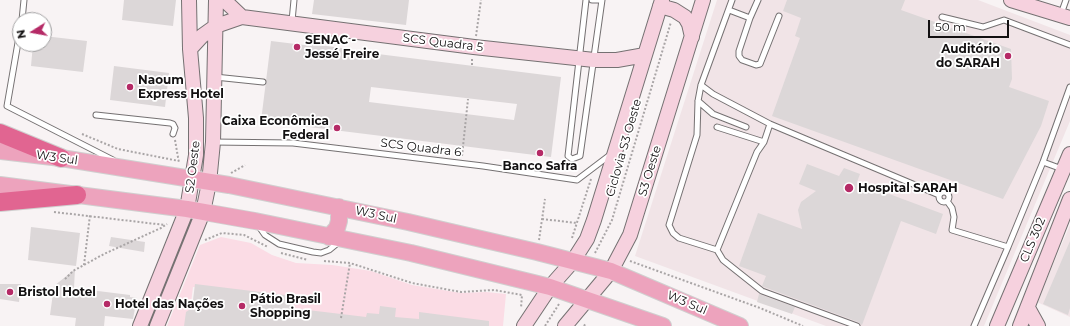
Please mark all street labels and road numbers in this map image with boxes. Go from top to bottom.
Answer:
street label: SCS Quadra 5 [402,31,484,55]
street label: Ciclovia S3 Oeste [603,97,645,199]
street label: SCS Quadra 6 [380,136,462,160]
street label: S2 Oeste [183,140,203,194]
street label: S3 Oeste [635,144,665,198]
street label: W3 Sul [35,148,79,168]
street label: W3 Sul [354,204,398,226]
street label: CLS 302 [1017,215,1049,265]
street label: W3 Sul [665,288,709,318]

